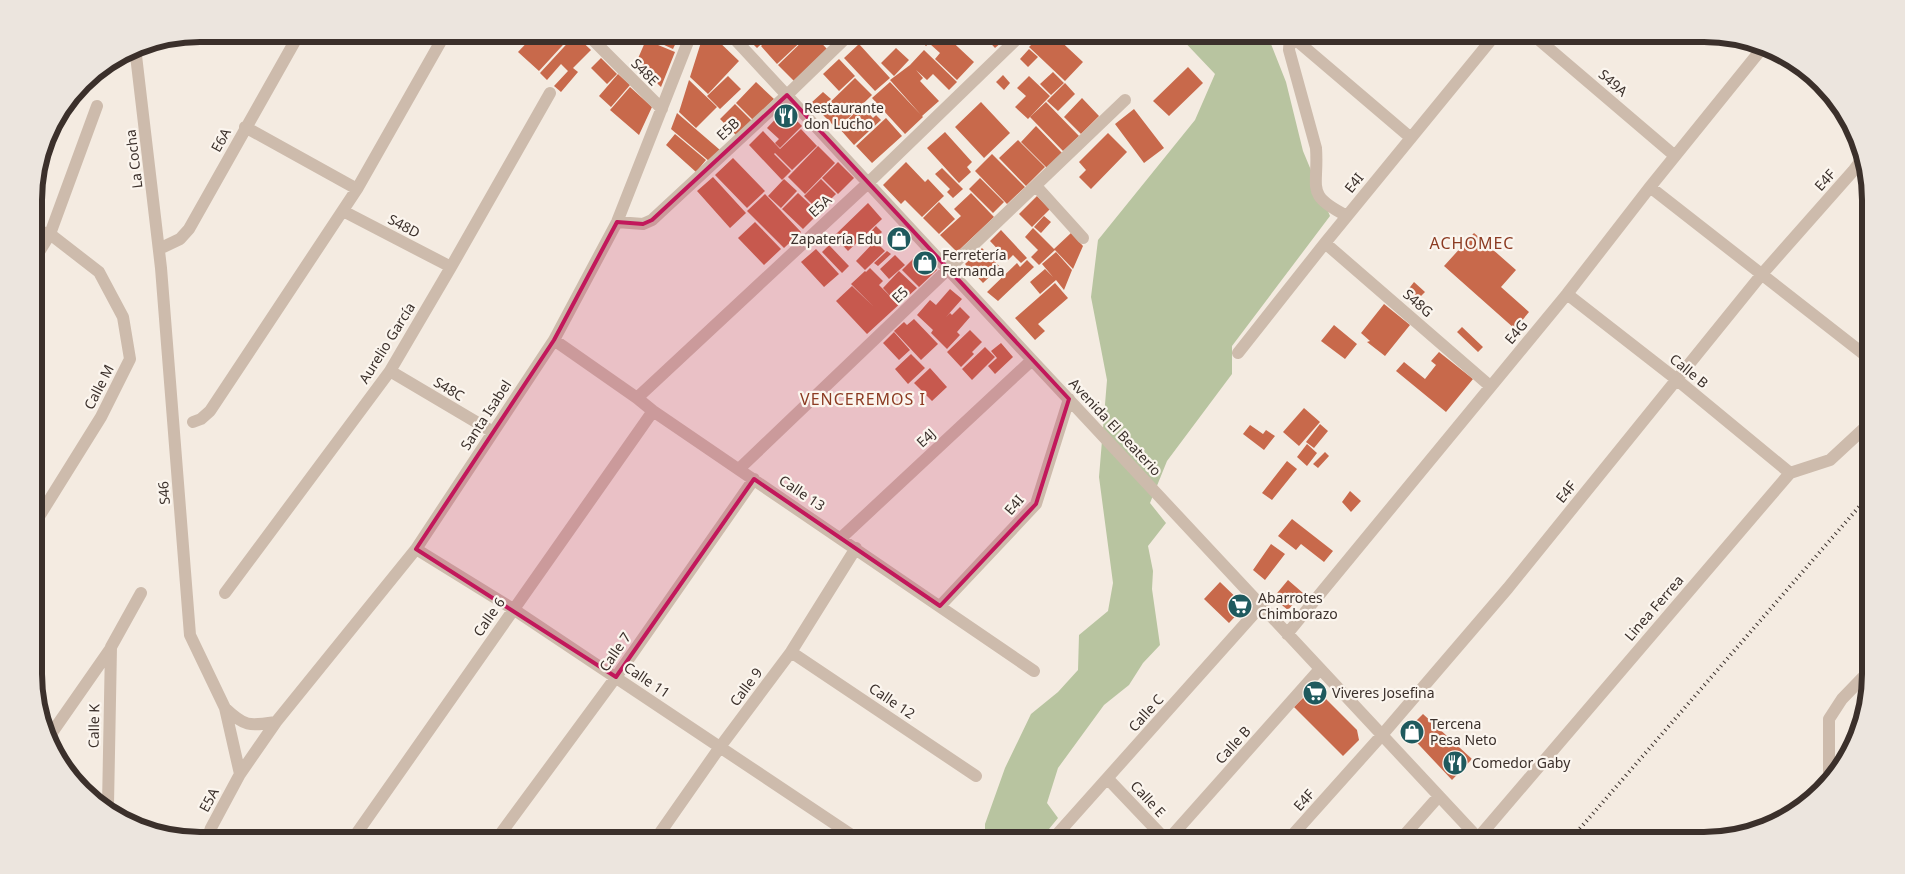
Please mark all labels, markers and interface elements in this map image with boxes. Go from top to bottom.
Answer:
street label: S48E [627,54,663,90]
street label: S49A [1595,65,1632,101]
place label: Restaurante don Lucho [804,98,884,133]
restaurant icon: Restaurante don Lucho [773,103,799,129]
street label: E5B [712,113,743,144]
street label: E6A [206,124,235,155]
street label: La Cocha [120,128,147,190]
street label: E4F [1810,165,1839,195]
street label: E4I [1340,169,1368,197]
street label: E5A [804,190,835,221]
street label: S48D [385,209,424,242]
shop icon: Zapatería Edu [886,226,912,252]
place label: Zapatería Edu [791,229,882,248]
district label: ACHOMEC [1430,232,1514,254]
place label: Ferretería Fernanda [942,245,1007,280]
shop icon: Ferretería Fernanda [912,250,938,276]
street label: E5 [887,282,912,307]
street label: S48G [1399,284,1437,321]
street label: Aurelio García [354,299,419,387]
street label: E4G [1500,316,1531,348]
street label: Calle B [1666,349,1713,392]
street label: Calle M [79,361,118,413]
street label: S48C [430,372,468,405]
street label: Avenida El Beaterio [1065,374,1166,480]
street label: Santa Isabel [456,376,515,454]
district label: VENCEREMOS I [800,388,926,410]
street label: E4J [912,424,939,451]
street label: Calle 13 [776,470,829,515]
street label: E4F [1551,477,1580,507]
street label: S46 [153,480,174,506]
street label: E4I [1000,491,1028,519]
street label: Linea Ferrea [1620,571,1687,645]
place label: Abarrotes Chimborazo [1258,588,1338,623]
street label: Calle 6 [468,593,509,640]
supermarket icon: Abarrotes Chimborazo [1227,593,1253,619]
street label: Calle 7 [594,628,635,675]
street label: Calle 11 [621,657,674,702]
street label: Calle 9 [725,664,766,710]
street label: Calle 12 [866,678,919,723]
supermarket icon: Viveres Josefina [1302,680,1328,706]
place label: Viveres Josefina [1332,683,1435,702]
street label: Calle C [1124,690,1168,735]
street label: Calle K [84,703,103,748]
place label: Tercena Pesa Neto [1430,714,1497,749]
shop icon: Tercena Pesa Neto [1399,719,1425,745]
street label: Calle B [1211,722,1255,768]
restaurant icon: Comedor Gaby [1442,750,1468,776]
place label: Comedor Gaby [1472,753,1571,772]
street label: Calle E [1127,776,1170,821]
street label: E5A [194,784,223,815]
street label: E4F [1289,785,1318,815]

